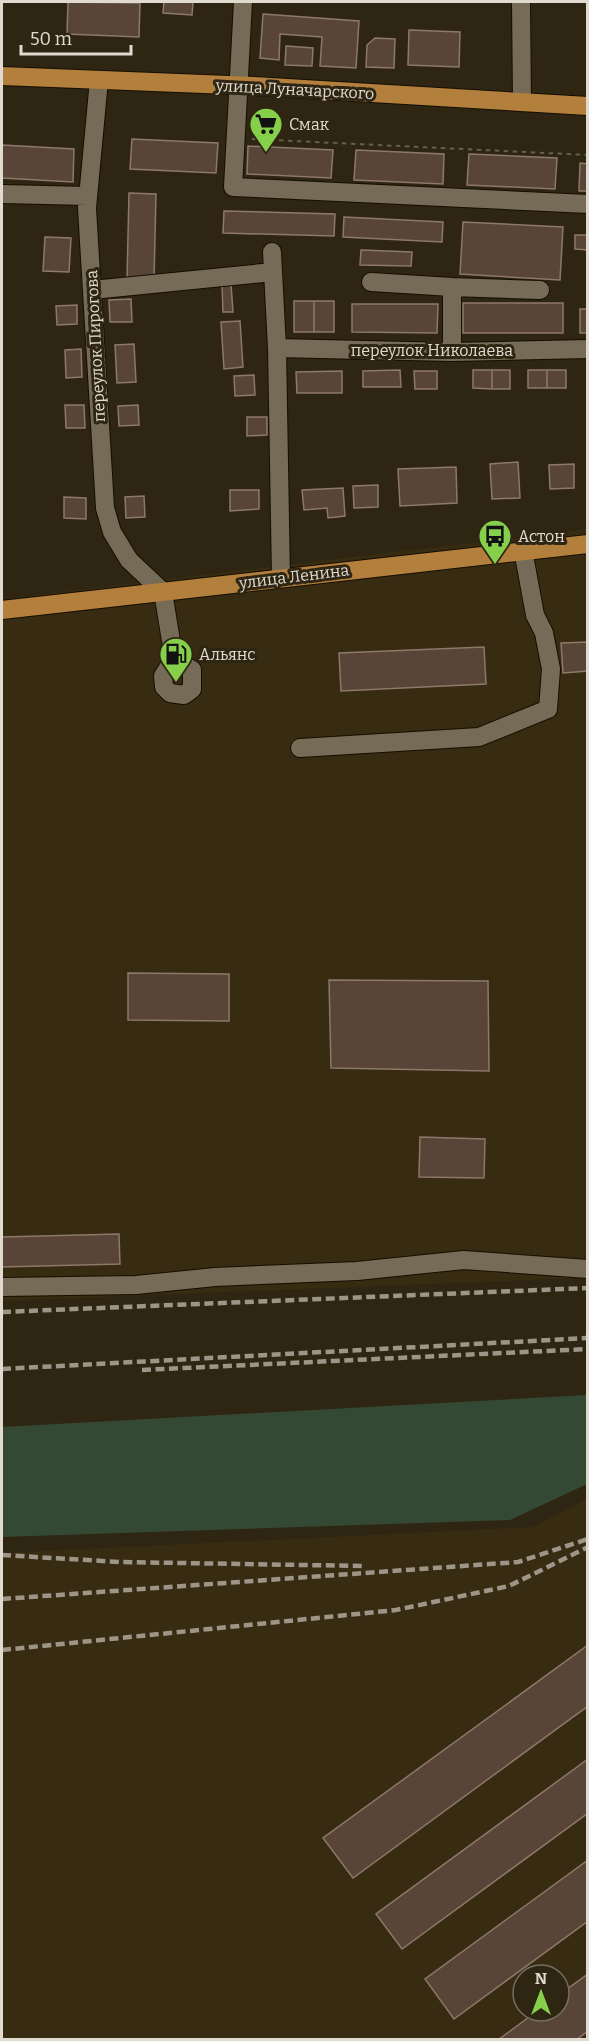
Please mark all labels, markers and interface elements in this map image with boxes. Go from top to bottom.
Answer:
scale bar [21,18,130,56]
text: 50 m [30,28,72,50]
street label: улица Луначарского [214,76,375,103]
supermarket icon: Смак [248,106,284,153]
place label: Смак [289,115,330,134]
street label: переулок Пирогова [82,269,109,423]
street label: переулок Николаева [351,341,513,360]
bus stop icon: Астон [477,518,513,565]
place label: Астон [518,527,565,546]
street label: улица Ленина [237,560,350,593]
fuel station icon: Альянс [158,636,194,683]
place label: Альянс [199,645,256,664]
north arrow [511,1963,571,2023]
text: N [535,1969,547,1988]

